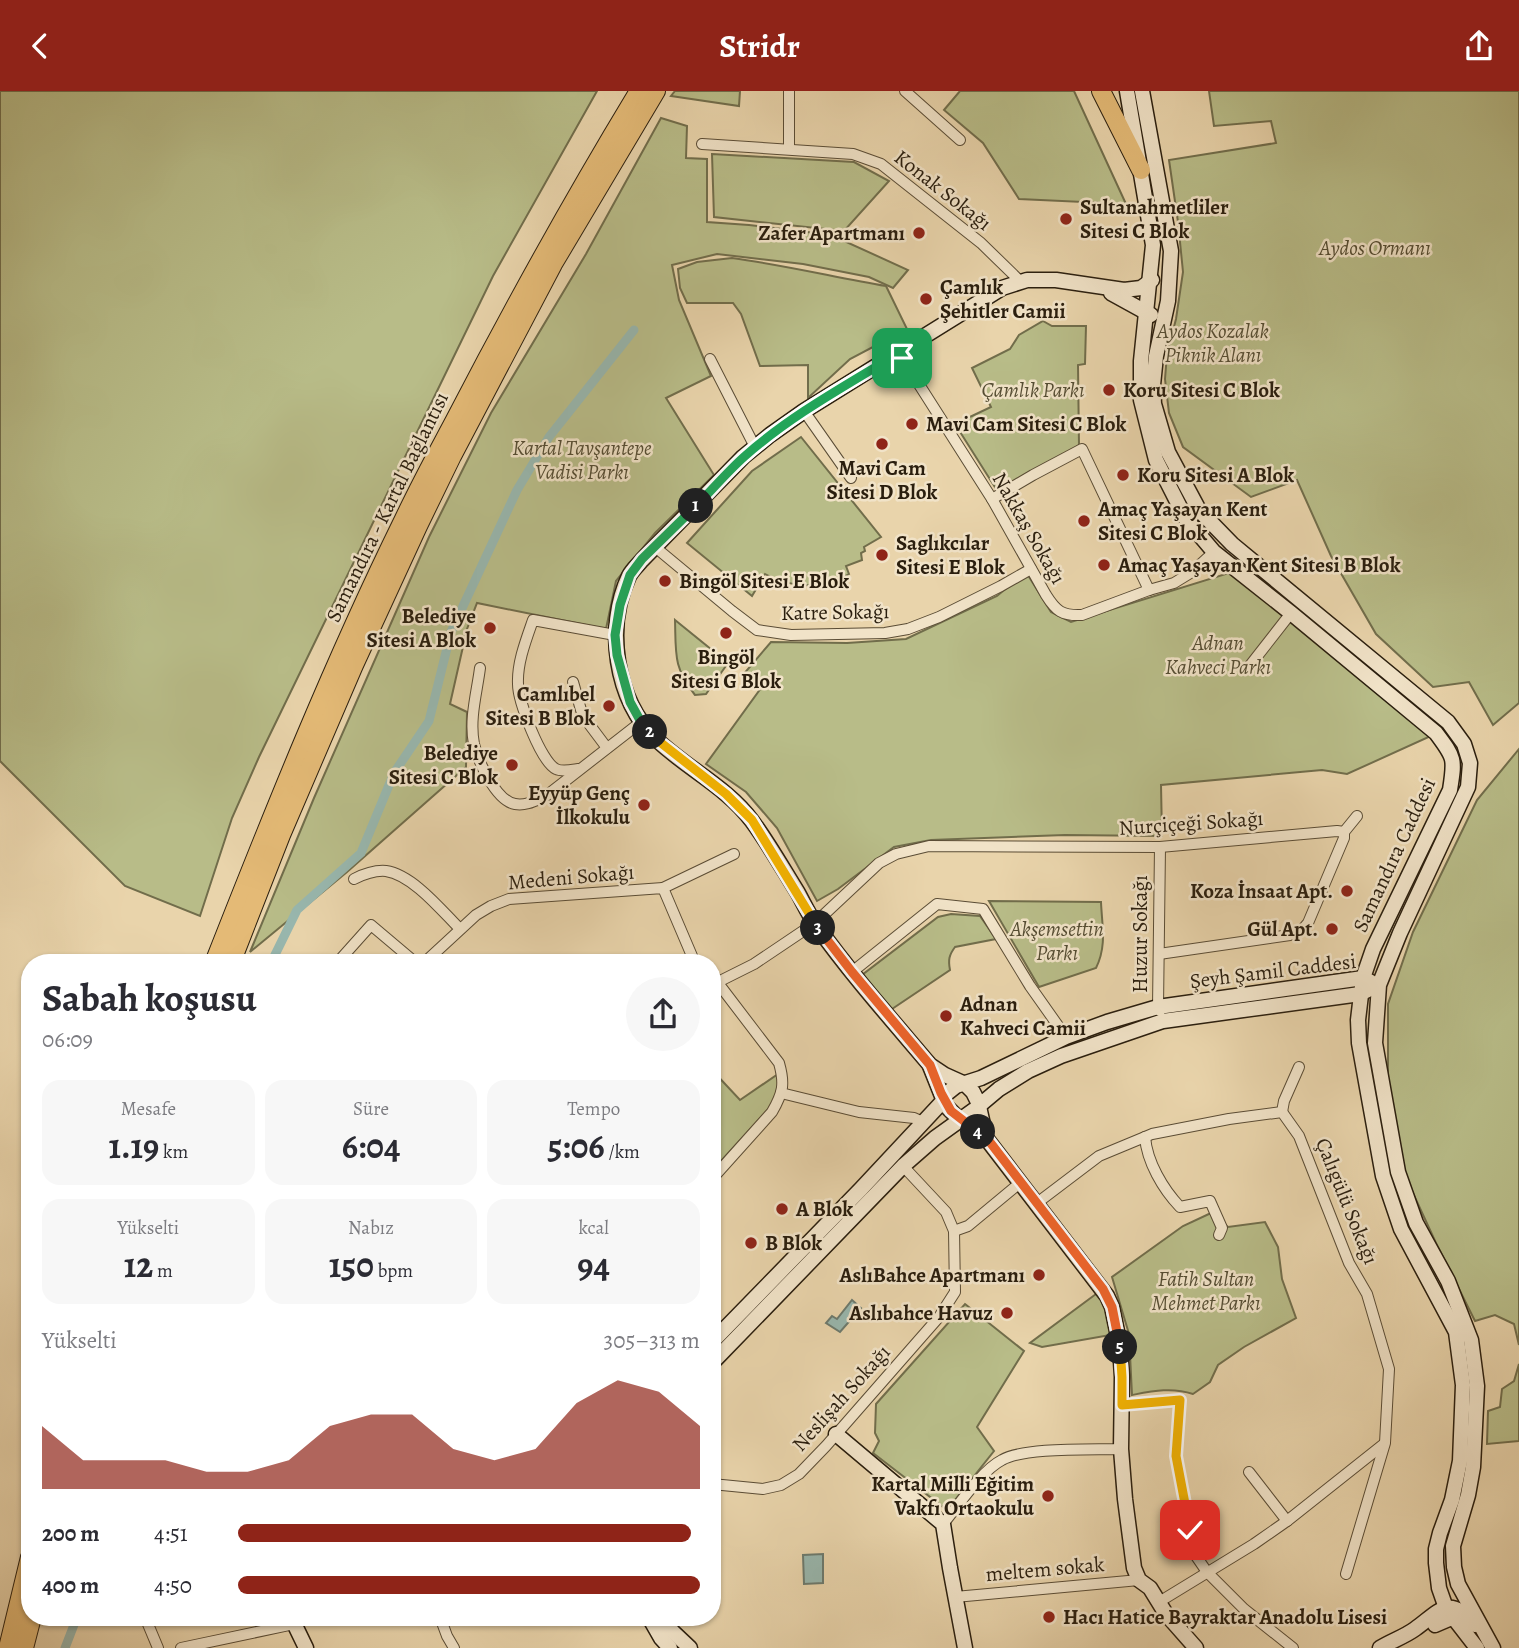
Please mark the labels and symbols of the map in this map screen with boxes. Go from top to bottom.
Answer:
street label: Konak Sokağı [889,143,998,237]
place label: Sultanahmetliler Sitesi C Blok [1080,193,1229,245]
marker: Sultanahmetliler Sitesi C Blok [1058,211,1074,227]
place label: Zafer Apartmanı [758,219,905,247]
marker: Zafer Apartmanı [911,225,927,241]
park label: Aydos Ormanı [1318,234,1431,262]
place label: Çamlık Şehitler Camii [940,273,1066,325]
marker: Çamlık Şehitler Camii [918,291,934,307]
park label: Aydos Kozalak Piknik Alanı [1156,317,1269,369]
pin [872,328,932,388]
park label: Çamlık Parkı [981,376,1085,404]
place label: Koru Sitesi C Blok [1123,376,1280,404]
marker: Koru Sitesi C Blok [1101,382,1117,398]
street label: Samandıra - Kartal Bağlantısı [319,387,455,627]
place label: Mavi Cam Sitesi C Blok [926,410,1127,438]
marker: Mavi Cam Sitesi C Blok [904,416,920,432]
park label: Kartal Tavşantepe Vadisi Parkı [512,434,652,486]
marker: Mavi Cam Sitesi D Blok [874,436,890,452]
place label: Mavi Cam Sitesi D Blok [827,454,938,506]
place label: Koru Sitesi A Blok [1137,461,1294,489]
street label: Nakkaş Sokağı [986,467,1072,589]
marker: Koru Sitesi A Blok [1115,467,1131,483]
pin: 1 [678,489,714,523]
place label: Amaç Yaşayan Kent Sitesi C Blok [1097,495,1267,547]
marker: Amaç Yaşayan Kent Sitesi C Blok [1076,513,1092,529]
place label: Saglıkcılar Sitesi E Blok [896,529,1005,581]
marker: Saglıkcılar Sitesi E Blok [874,547,890,563]
place label: Amaç Yaşayan Kent Sitesi B Blok [1117,551,1401,579]
marker: Amaç Yaşayan Kent Sitesi B Blok [1096,557,1112,573]
place label: Bingöl Sitesi E Blok [679,567,849,595]
marker: Bingöl Sitesi E Blok [657,573,673,589]
street label: Katre Sokağı [781,597,890,627]
place label: Belediye Sitesi A Blok [367,602,476,654]
marker: Belediye Sitesi A Blok [482,620,498,636]
marker: Bingöl Sitesi G Blok [718,625,734,641]
park label: Adnan Kahveci Parkı [1165,629,1271,681]
place label: Bingöl Sitesi G Blok [671,643,781,695]
place label: Camlıbel Sitesi B Blok [486,680,595,732]
marker: Camlıbel Sitesi B Blok [601,698,617,714]
pin: 2 [632,715,668,749]
place label: Belediye Sitesi C Blok [389,739,498,791]
marker: Belediye Sitesi C Blok [504,757,520,773]
street label: Samandıra Caddesi [1346,773,1442,937]
place label: Eyyüp Genç İlkokulu [528,779,631,831]
marker: Eyyüp Genç İlkokulu [636,797,652,813]
street label: Nurçiçeği Sokağı [1118,804,1264,842]
street label: Medeni Sokağı [507,858,635,896]
street label: Huzur Sokağı [1126,875,1154,993]
place label: Koza İnsaat Apt. [1190,877,1333,905]
marker: Koza İnsaat Apt. [1339,883,1355,899]
pin: 3 [800,911,836,945]
park label: Akşemsettin Parkı [1009,915,1104,967]
place label: Gül Apt. [1247,915,1318,943]
marker: Gül Apt. [1324,921,1340,937]
street label: Şeyh Şamil Caddesi [1188,947,1358,995]
place label: Adnan Kahveci Camii [959,990,1086,1042]
marker: Adnan Kahveci Camii [938,1008,954,1024]
pin: 4 [960,1115,996,1149]
street label: Çalıgülü Sokağı [1309,1134,1385,1268]
place label: A Blok [795,1195,853,1223]
marker: A Blok [774,1201,790,1217]
place label: B Blok [765,1229,822,1257]
marker: B Blok [743,1235,759,1251]
place label: AslıBahce Apartmanı [838,1261,1025,1289]
park label: Fatih Sultan Mehmet Parkı [1152,1265,1261,1317]
marker: AslıBahce Apartmanı [1031,1267,1047,1283]
place label: Aslıbahce Havuz [848,1299,993,1327]
marker: Aslıbahce Havuz [999,1305,1015,1321]
pin: 5 [1102,1329,1138,1365]
street label: Neslişah Sokağı [786,1339,896,1457]
place label: Kartal Milli Eğitim Vakfı Ortaokulu [871,1470,1035,1522]
marker: Kartal Milli Eğitim Vakfı Ortaokulu [1040,1488,1056,1504]
pin [1160,1500,1220,1560]
street label: meltem sokak [984,1550,1106,1588]
place label: Hacı Hatice Bayraktar Anadolu Lisesi [1063,1603,1387,1631]
marker: Hacı Hatice Bayraktar Anadolu Lisesi [1041,1609,1057,1625]

